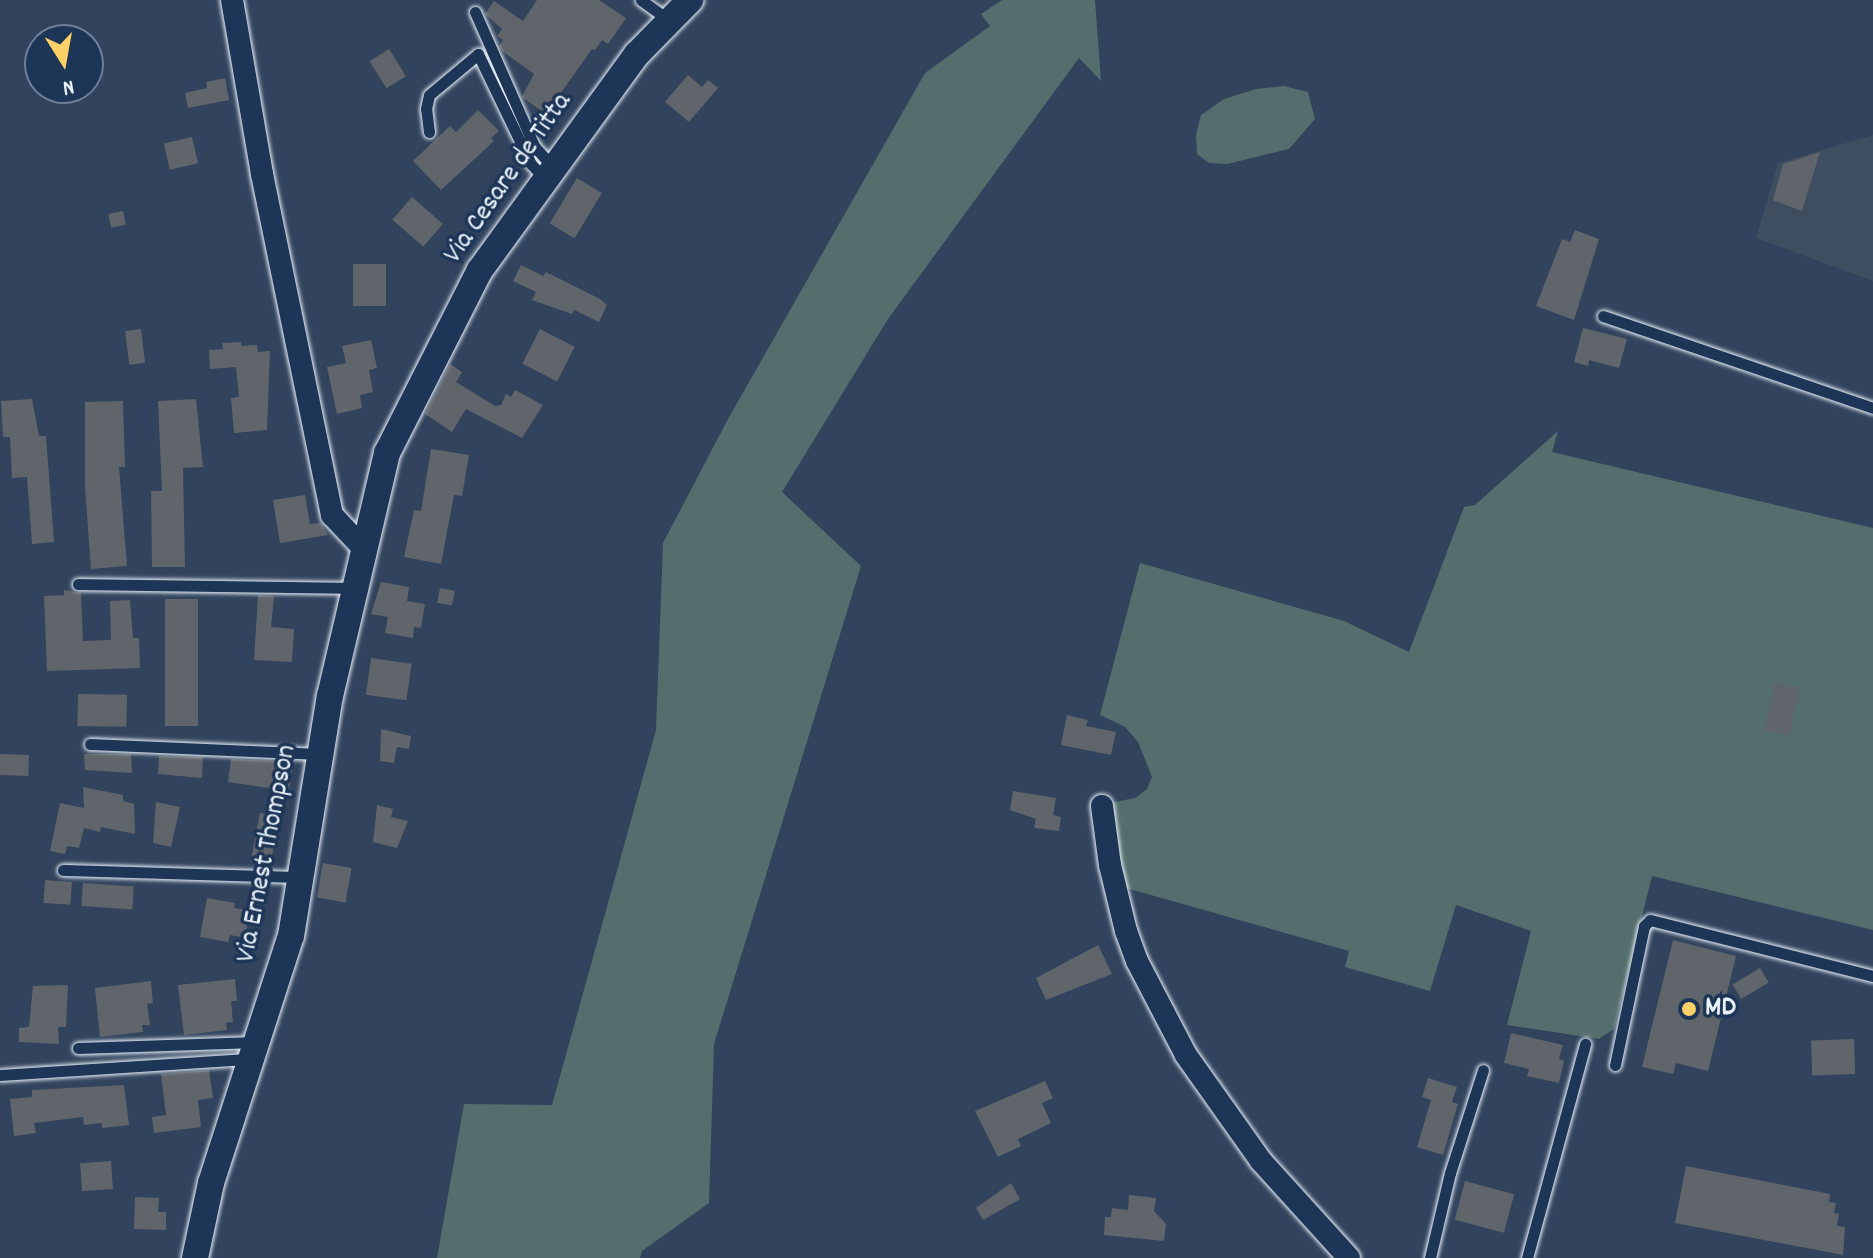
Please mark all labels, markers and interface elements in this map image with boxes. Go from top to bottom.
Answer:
north arrow [24,24,104,104]
text: N [60,70,77,102]
street label: Via Cesare de Titta [438,87,580,271]
street label: Via Ernest Thompson [230,742,306,966]
place label: MD [1705,992,1736,1026]
marker: MD [1680,1000,1698,1018]

